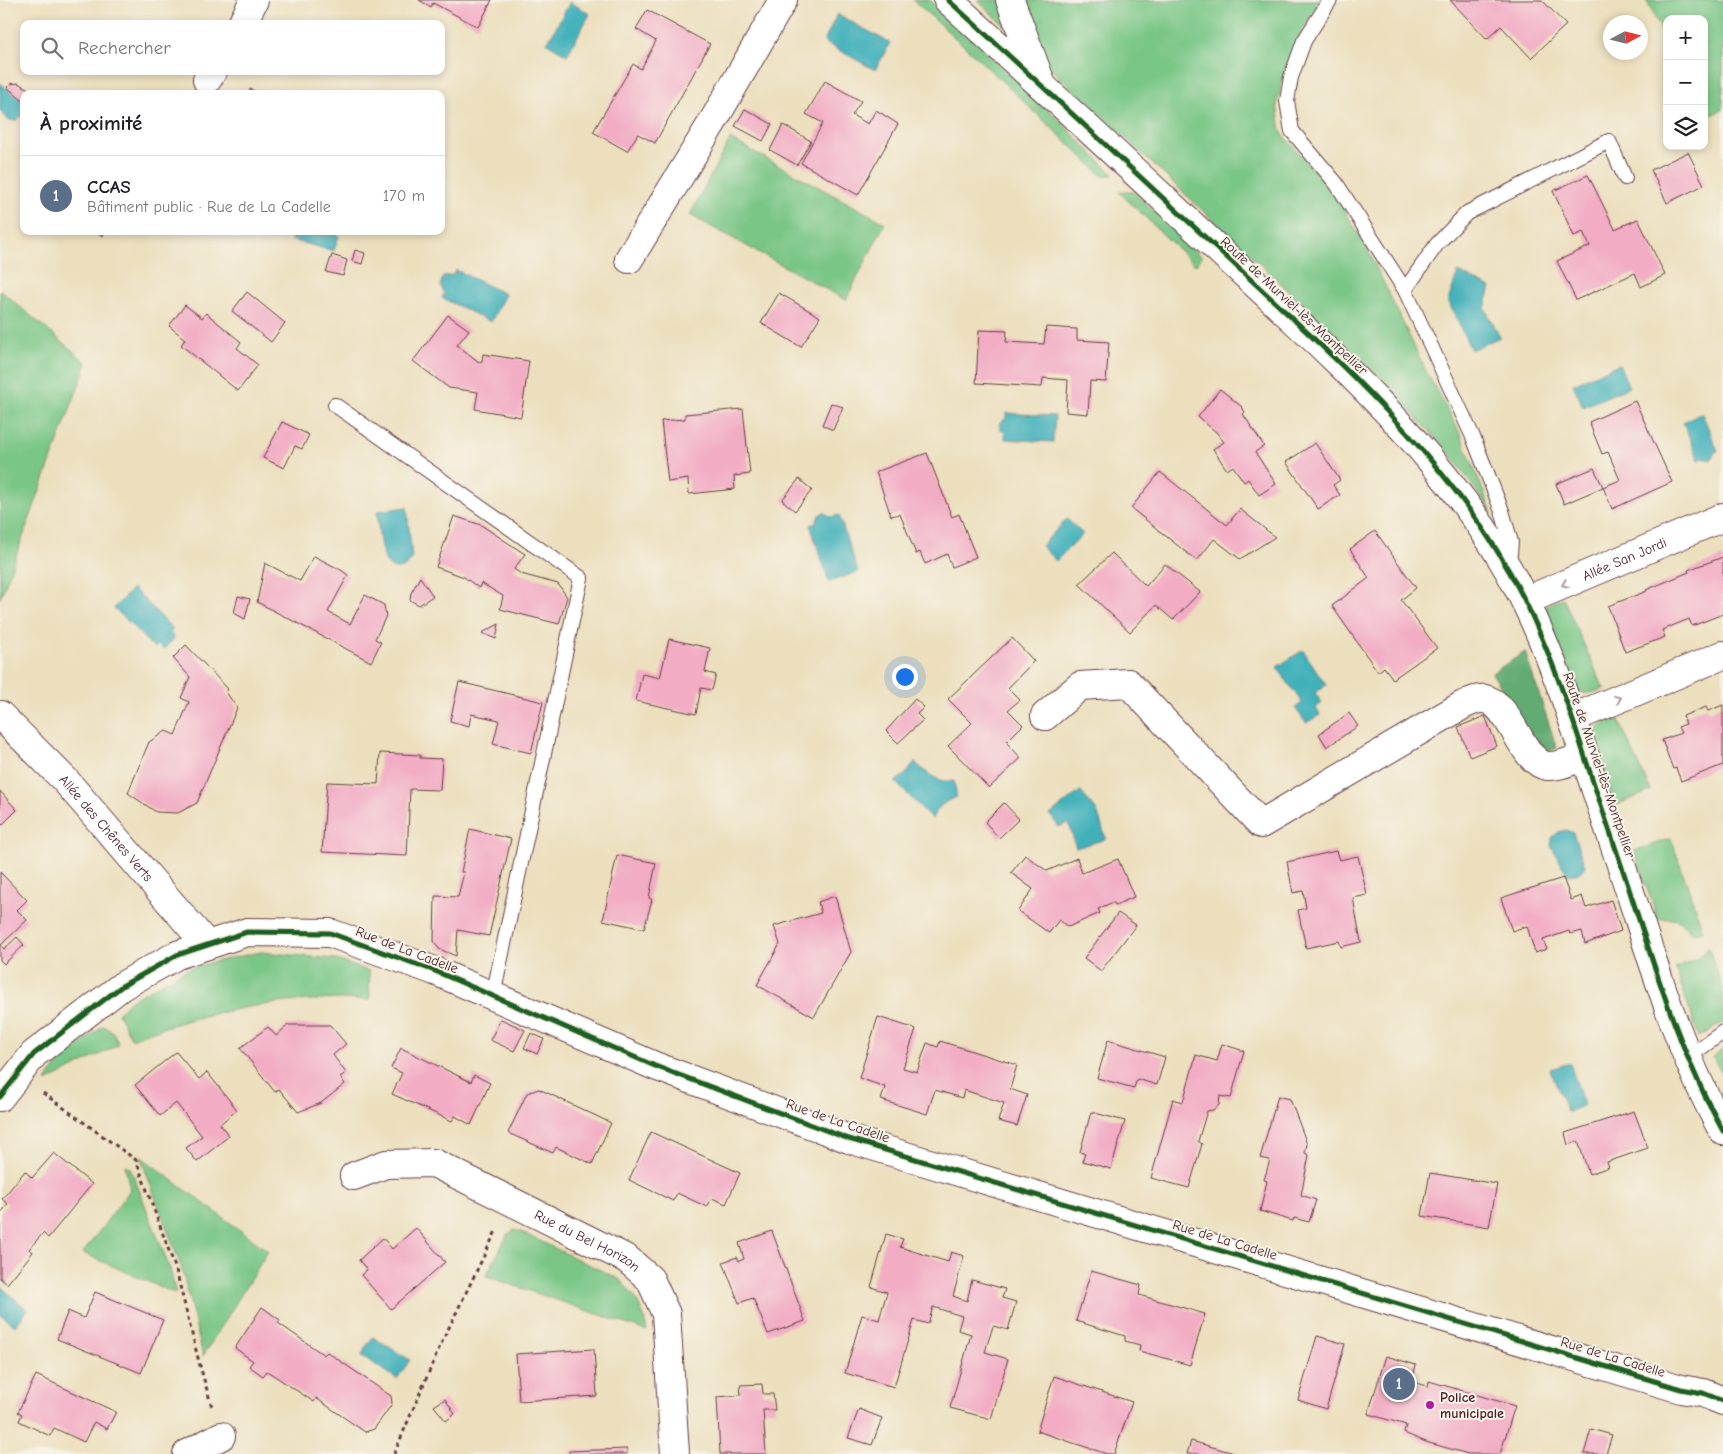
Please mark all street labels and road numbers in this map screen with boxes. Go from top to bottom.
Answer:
street label: Route de Murviel-lès-Montpellier [1217,233,1371,379]
street label: Allée San Jordi [1580,533,1669,584]
street label: Route de Murviel-lès-Montpellier [1559,670,1639,860]
street label: Allée des Chênes Verts [56,771,157,885]
street label: Rue de La Cadelle [353,923,461,977]
street label: Rue de La Cadelle [784,1095,892,1147]
street label: Rue du Bel Horizon [532,1206,644,1275]
street label: Rue de La Cadelle [1171,1216,1279,1264]
street label: Rue de La Cadelle [1559,1333,1667,1381]

